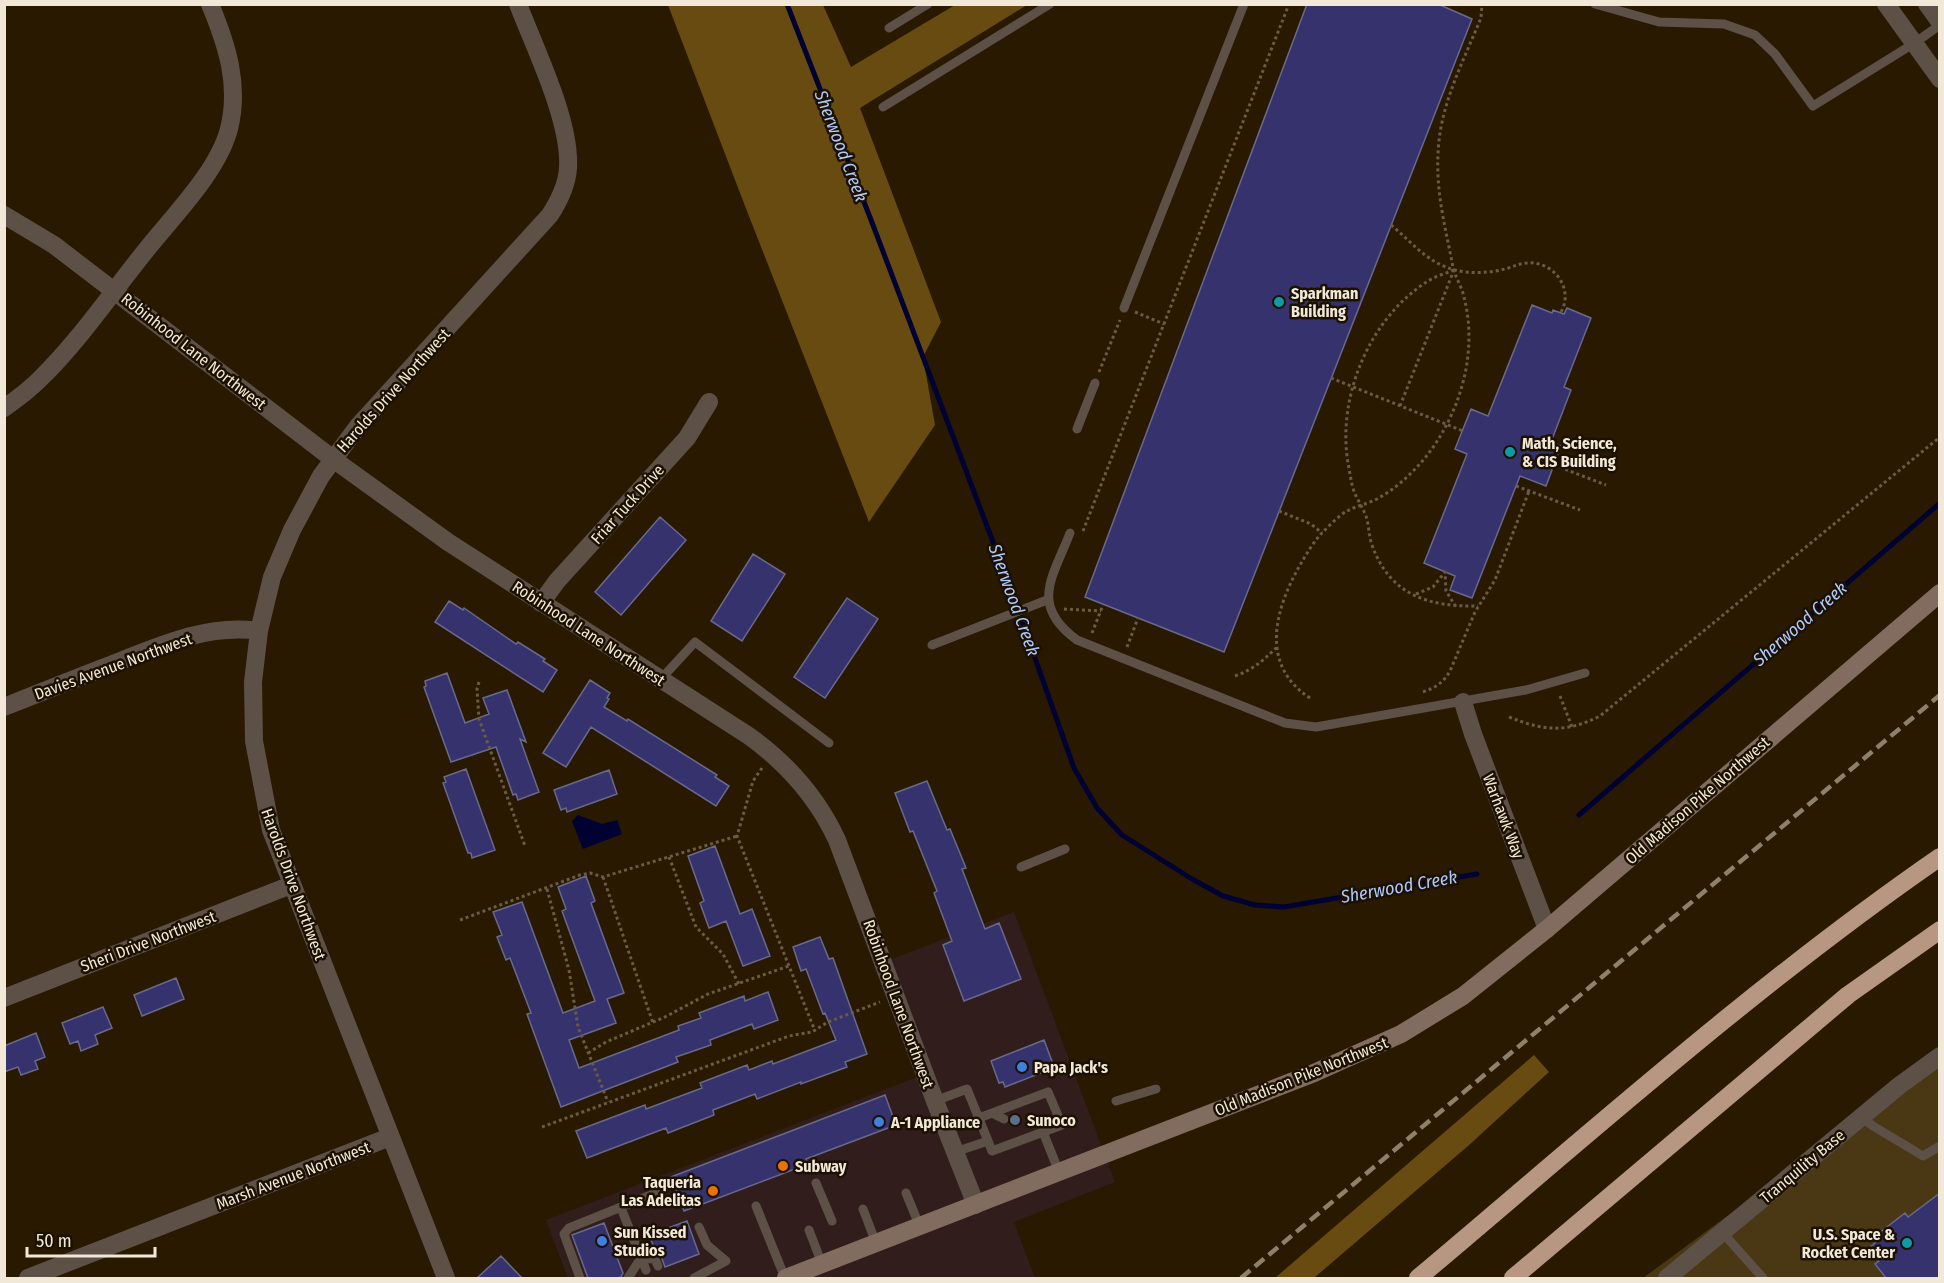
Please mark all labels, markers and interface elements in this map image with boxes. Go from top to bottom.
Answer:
water label: Sherwood Creek [809,86,872,205]
place label: Sparkman Building [1291,284,1358,321]
street label: Robinhood Lane Northwest [118,289,270,414]
marker: Sparkman Building [1272,295,1286,309]
street label: Harolds Drive Northwest [333,324,454,456]
place label: Math, Science, & CIS Building [1522,434,1617,471]
marker: Math, Science, & CIS Building [1503,445,1517,459]
street label: Friar Tuck Drive [587,461,668,548]
water label: Sherwood Creek [983,540,1044,659]
street label: Robinhood Lane Northwest [509,577,669,690]
water label: Sherwood Creek [1748,577,1852,672]
street label: Davies Avenue Northwest [32,629,195,704]
street label: Old Madison Pike Northwest [1621,732,1774,868]
street label: Warhawk Way [1479,771,1529,862]
street label: Harolds Drive Northwest [257,806,330,963]
water label: Sherwood Creek [1338,866,1459,908]
street label: Sheri Drive Northwest [78,907,219,976]
street label: Robinhood Lane Northwest [859,917,938,1092]
street label: Old Madison Pike Northwest [1212,1033,1391,1120]
place label: Papa Jack's [1034,1058,1108,1077]
marker: Papa Jack's [1015,1060,1029,1074]
place label: Sunoco [1027,1111,1076,1130]
place label: A-1 Appliance [890,1113,980,1132]
marker: Sunoco [1008,1113,1022,1127]
marker: A-1 Appliance [872,1115,886,1129]
street label: Tranquility Base [1756,1125,1849,1207]
street label: Marsh Avenue Northwest [214,1137,374,1214]
place label: Subway [795,1157,847,1176]
marker: Subway [776,1159,790,1173]
place label: Taqueria Las Adelitas [621,1173,701,1210]
marker: Taqueria Las Adelitas [706,1184,720,1198]
scale bar [27,1220,154,1258]
place label: Sun Kissed Studios [614,1223,687,1260]
place label: U.S. Space & Rocket Center [1802,1225,1895,1262]
text: 50 m [36,1230,72,1252]
marker: Sun Kissed Studios [595,1234,609,1248]
marker: U.S. Space & Rocket Center [1900,1236,1914,1250]

